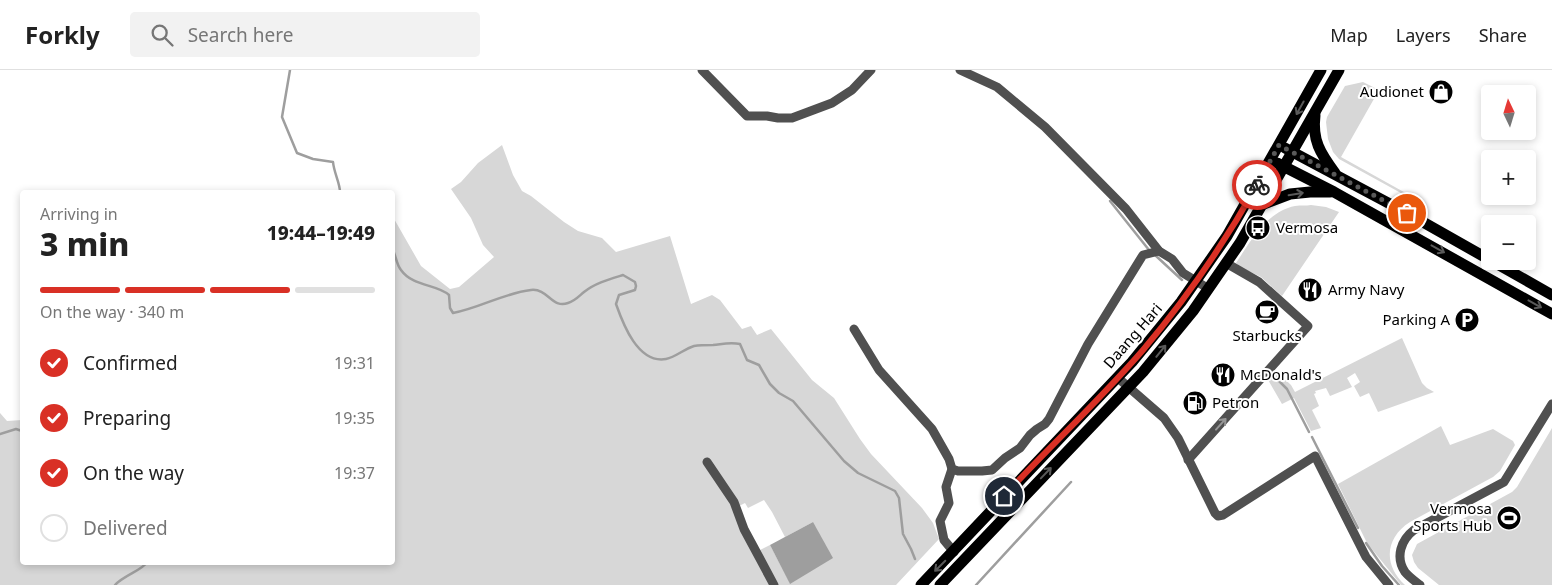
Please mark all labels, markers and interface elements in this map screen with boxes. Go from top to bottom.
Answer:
search box [130,12,480,57]
text: Forkly [25,18,100,51]
icon: search [148,21,176,49]
text: Search here [188,22,293,48]
text: Map [1330,23,1368,47]
text: Layers [1396,23,1451,47]
text: Share [1479,23,1527,47]
shop icon: Audionet [1428,79,1454,105]
place label: Audionet [1360,81,1425,101]
north arrow [1481,85,1536,140]
map controls [1481,85,1536,270]
one-way arrow [1295,100,1305,115]
button: + [1481,150,1536,205]
courier [1232,160,1282,210]
icon: bike [1243,171,1271,199]
one-way arrow [1288,188,1304,198]
pin [1386,192,1428,234]
icon: bag [1393,199,1421,227]
text: Arriving in [40,203,118,225]
bus stop icon: Vermosa [1245,215,1271,241]
button: − [1481,215,1536,270]
place label: Vermosa [1276,217,1338,237]
text: 19:44–19:49 [267,220,375,246]
text: 3 min [40,222,129,265]
one-way arrow [1430,244,1445,254]
restaurant icon: Army Navy [1297,277,1323,303]
place label: Army Navy [1328,279,1405,299]
street label: Daang Hari [1099,299,1166,372]
cafe icon: Starbucks [1254,299,1280,325]
one-way arrow [1527,299,1542,309]
text: On the way · 340 m [40,301,184,323]
parking icon: Parking A [1454,307,1480,333]
place label: Parking A [1382,309,1450,329]
place label: Starbucks [1232,325,1302,345]
one-way arrow [1156,345,1167,358]
icon: check [40,349,68,377]
text: Confirmed [83,350,178,376]
text: 19:31 [334,352,375,374]
restaurant icon: McDonald's [1210,362,1236,388]
place label: McDonald's [1240,364,1322,384]
fuel station icon: Petron [1182,390,1208,416]
place label: Petron [1212,392,1259,412]
icon: check [40,404,68,432]
text: Preparing [83,405,171,431]
text: 19:35 [334,407,375,429]
one-way arrow [1215,417,1227,430]
icon: check [40,459,68,487]
text: On the way [83,460,184,486]
text: 19:37 [334,462,375,484]
one-way arrow [1040,467,1052,480]
pin [983,475,1025,517]
icon: home [990,482,1018,510]
place label: Vermosa Sports Hub [1413,498,1492,535]
sports icon: Vermosa Sports Hub [1496,505,1522,531]
text: Delivered [83,515,168,541]
one-way arrow [934,560,946,572]

